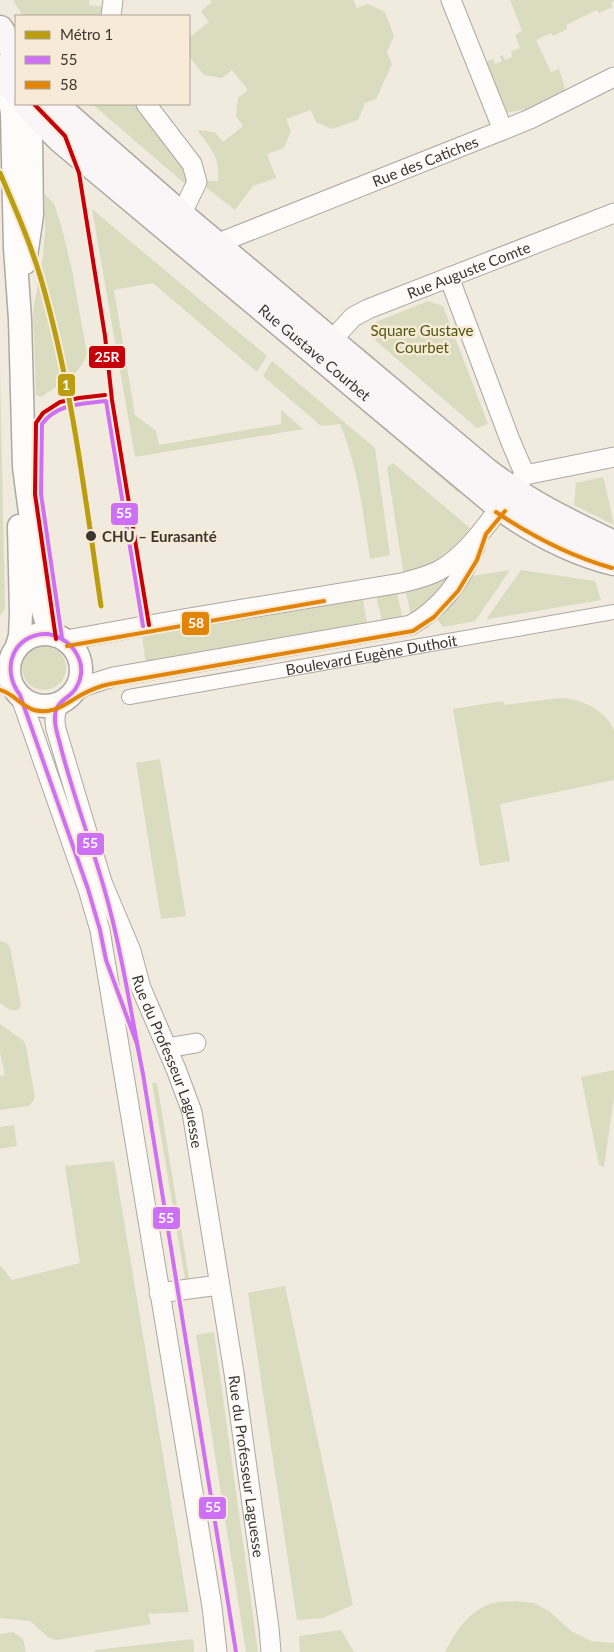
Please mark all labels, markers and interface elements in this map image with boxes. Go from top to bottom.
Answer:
legend [15,15,190,105]
text: Métro 1 [60,25,113,43]
text: 55 [60,50,77,68]
text: 58 [60,75,77,93]
street label: Rue des Catiches [370,132,481,190]
street label: Rue Auguste Comte [404,238,533,302]
street label: Rue Gustave Courbet [255,300,375,405]
park label: Square Gustave Courbet [370,321,474,356]
line badge: 25R [88,345,126,369]
text: 25R [94,348,121,365]
line badge: 1 [57,373,76,397]
text: 1 [62,376,70,393]
line badge: 55 [110,502,139,526]
text: 55 [116,504,132,521]
place label: CHU – Eurasanté [102,527,217,545]
marker: CHU – Eurasanté [84,529,98,543]
line badge: 58 [181,611,210,636]
text: 58 [188,614,204,631]
street label: Boulevard Eugène Duthoit [284,631,459,678]
line badge: 55 [76,832,105,856]
text: 55 [82,834,98,851]
street label: Rue du Professeur Laguesse [129,973,207,1149]
line badge: 55 [152,1206,181,1230]
text: 55 [158,1209,174,1226]
street label: Rue du Professeur Laguesse [225,1374,268,1559]
line badge: 55 [198,1496,227,1520]
text: 55 [205,1498,221,1515]

